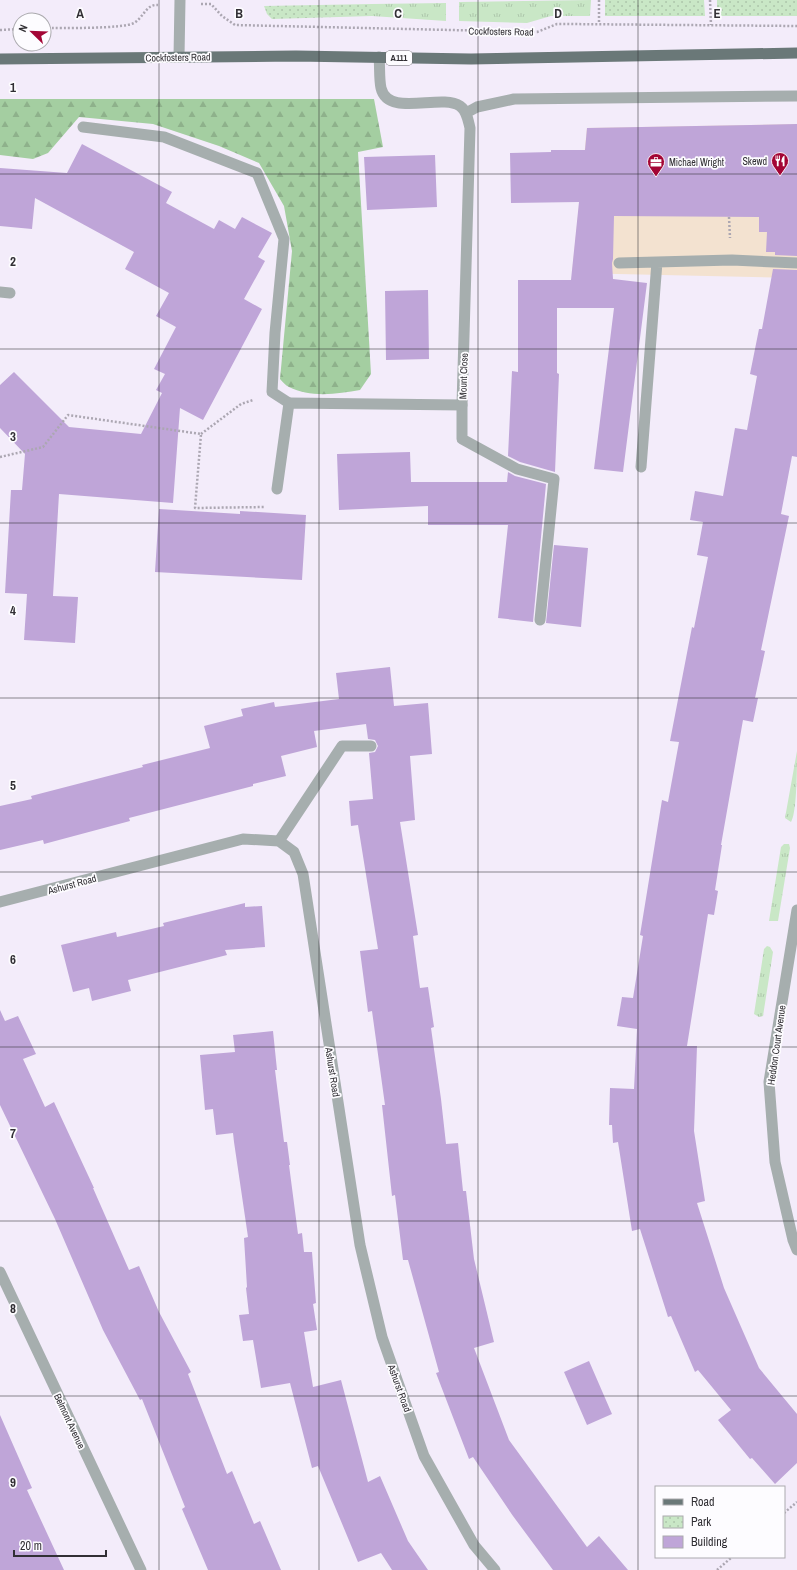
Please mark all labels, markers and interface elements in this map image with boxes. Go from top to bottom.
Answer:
text: A [76,5,84,22]
text: B [235,5,243,22]
text: C [394,5,402,22]
text: D [554,5,562,22]
text: E [713,5,721,22]
north arrow [12,12,52,52]
text: N [15,22,31,34]
street label: Cockfosters Road [468,24,534,39]
street label: Cockfosters Road [145,50,211,65]
road number: A111 [386,51,412,65]
text: 1 [10,79,16,96]
restaurant icon: Skewd [770,151,790,176]
office icon: Michael Wright [646,152,666,177]
place label: Skewd [742,155,767,168]
place label: Michael Wright [669,156,725,169]
text: 2 [10,253,16,270]
street label: Mount Close [456,352,471,399]
text: 3 [10,428,16,445]
text: 4 [10,602,16,619]
text: 5 [10,777,16,794]
street label: Ashurst Road [45,872,98,897]
text: 6 [10,951,16,968]
street label: Heddon Court Avenue [764,1004,789,1086]
street label: Ashurst Road [322,1046,343,1098]
text: 7 [10,1125,16,1142]
text: 8 [10,1300,16,1317]
street label: Ashurst Road [385,1362,414,1414]
street label: Belmont Avenue [51,1391,88,1451]
text: 9 [10,1474,16,1491]
legend [655,1486,785,1558]
text: Road [691,1494,715,1510]
text: Park [691,1514,711,1530]
scale bar [14,1532,106,1558]
text: Building [691,1534,728,1550]
text: 20 m [20,1538,42,1554]

